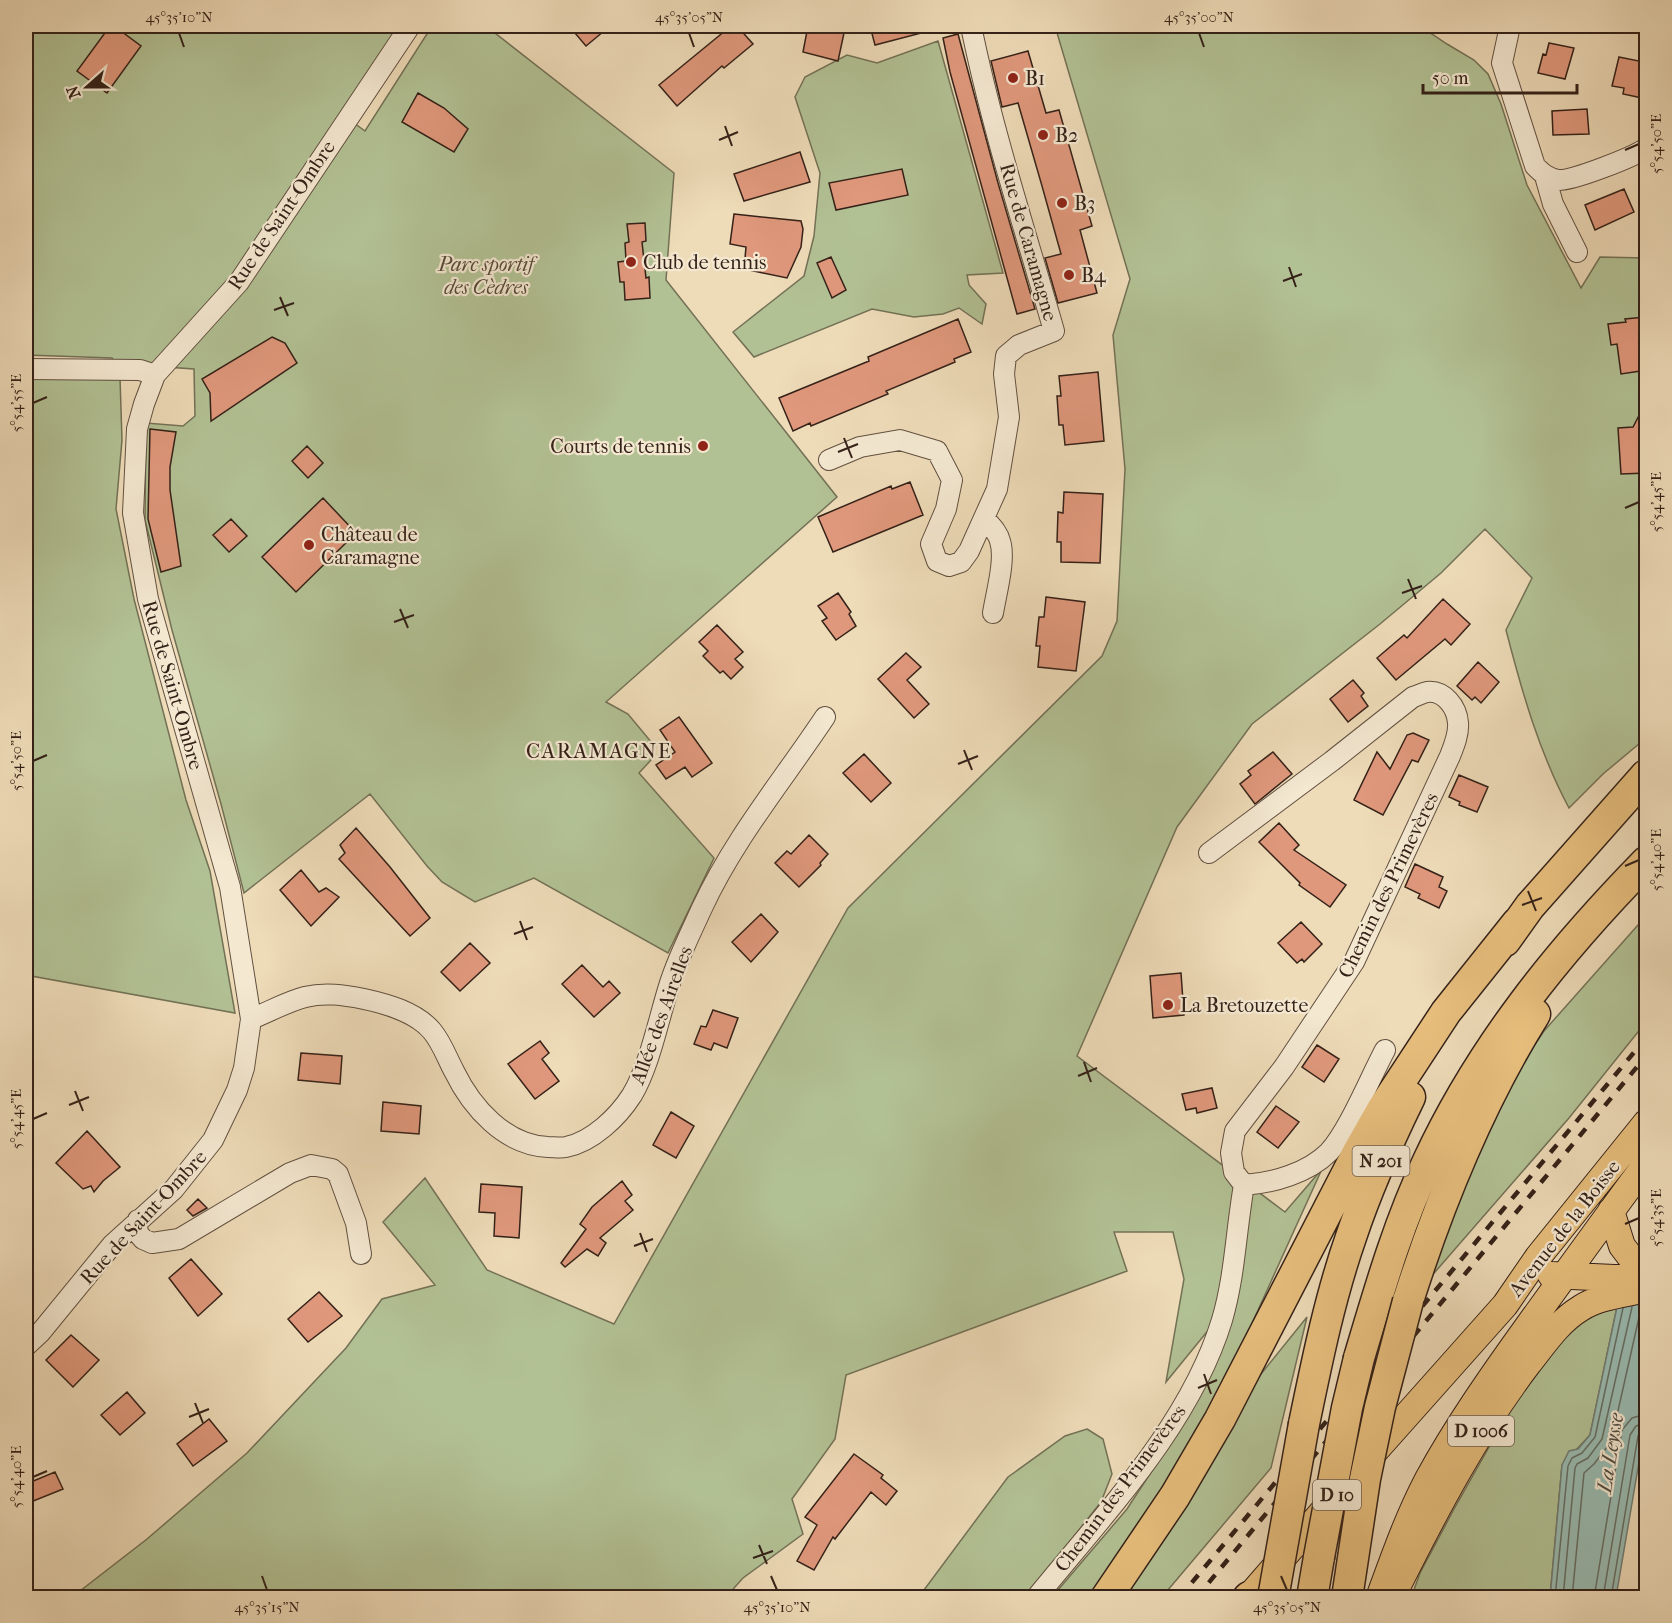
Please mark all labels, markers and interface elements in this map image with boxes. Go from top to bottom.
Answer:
text: 45°35'10"N [145,8,213,26]
text: 45°35'05"N [655,8,724,26]
text: 45°35'00"N [1164,8,1235,26]
north arrow [57,57,117,117]
scale bar [1423,57,1578,95]
place label: B1 [1025,67,1045,90]
text: 50 m [1432,68,1469,89]
marker: B1 [1006,71,1020,85]
text: N [62,82,85,101]
text: 5°54'50"E [1647,114,1665,174]
place label: B2 [1055,124,1078,147]
marker: B2 [1036,128,1050,142]
street label: Rue de Saint-Ombre [223,136,340,294]
street label: Rue de Caramagne [995,161,1062,324]
place label: B3 [1074,192,1095,215]
marker: B3 [1055,196,1069,210]
place label: Club de tennis [643,251,766,274]
park label: Parc sportif des Cèdres [437,253,538,299]
marker: Club de tennis [624,255,638,269]
place label: B4 [1081,264,1107,287]
marker: B4 [1062,268,1076,282]
text: 5°54'55"E [7,374,25,432]
place label: Courts de tennis [550,435,691,458]
marker: Courts de tennis [696,439,710,453]
text: 5°54'45"E [1647,472,1665,532]
place label: Château de Caramagne [321,523,420,569]
marker: Château de Caramagne [302,538,316,552]
street label: Rue de Saint-Ombre [137,598,208,772]
text: 5°54'50"E [7,731,25,791]
district label: CARAMAGNE [526,739,672,763]
street label: Chemin des Primevères [1334,789,1443,982]
text: 5°54'40"E [1647,829,1665,891]
street label: Allée des Airelles [625,943,697,1088]
place label: La Bretouzette [1180,994,1308,1017]
marker: La Bretouzette [1161,998,1175,1012]
text: 5°54'45"E [7,1089,25,1149]
street label: Rue de Saint-Ombre [75,1145,212,1289]
road number: N 201 [1352,1146,1410,1176]
street label: Avenue de la Boisse [1503,1156,1625,1302]
text: 5°54'35"E [1647,1189,1665,1247]
street label: Chemin des Primevères [1050,1400,1191,1576]
water label: La Leysse [1592,1411,1628,1497]
road number: D 1006 [1448,1416,1514,1446]
text: 5°54'40"E [7,1446,25,1508]
road number: D 10 [1313,1480,1361,1510]
text: 45°35'15"N [234,1598,300,1616]
text: 45°35'10"N [743,1598,811,1616]
text: 45°35'05"N [1253,1598,1322,1616]

